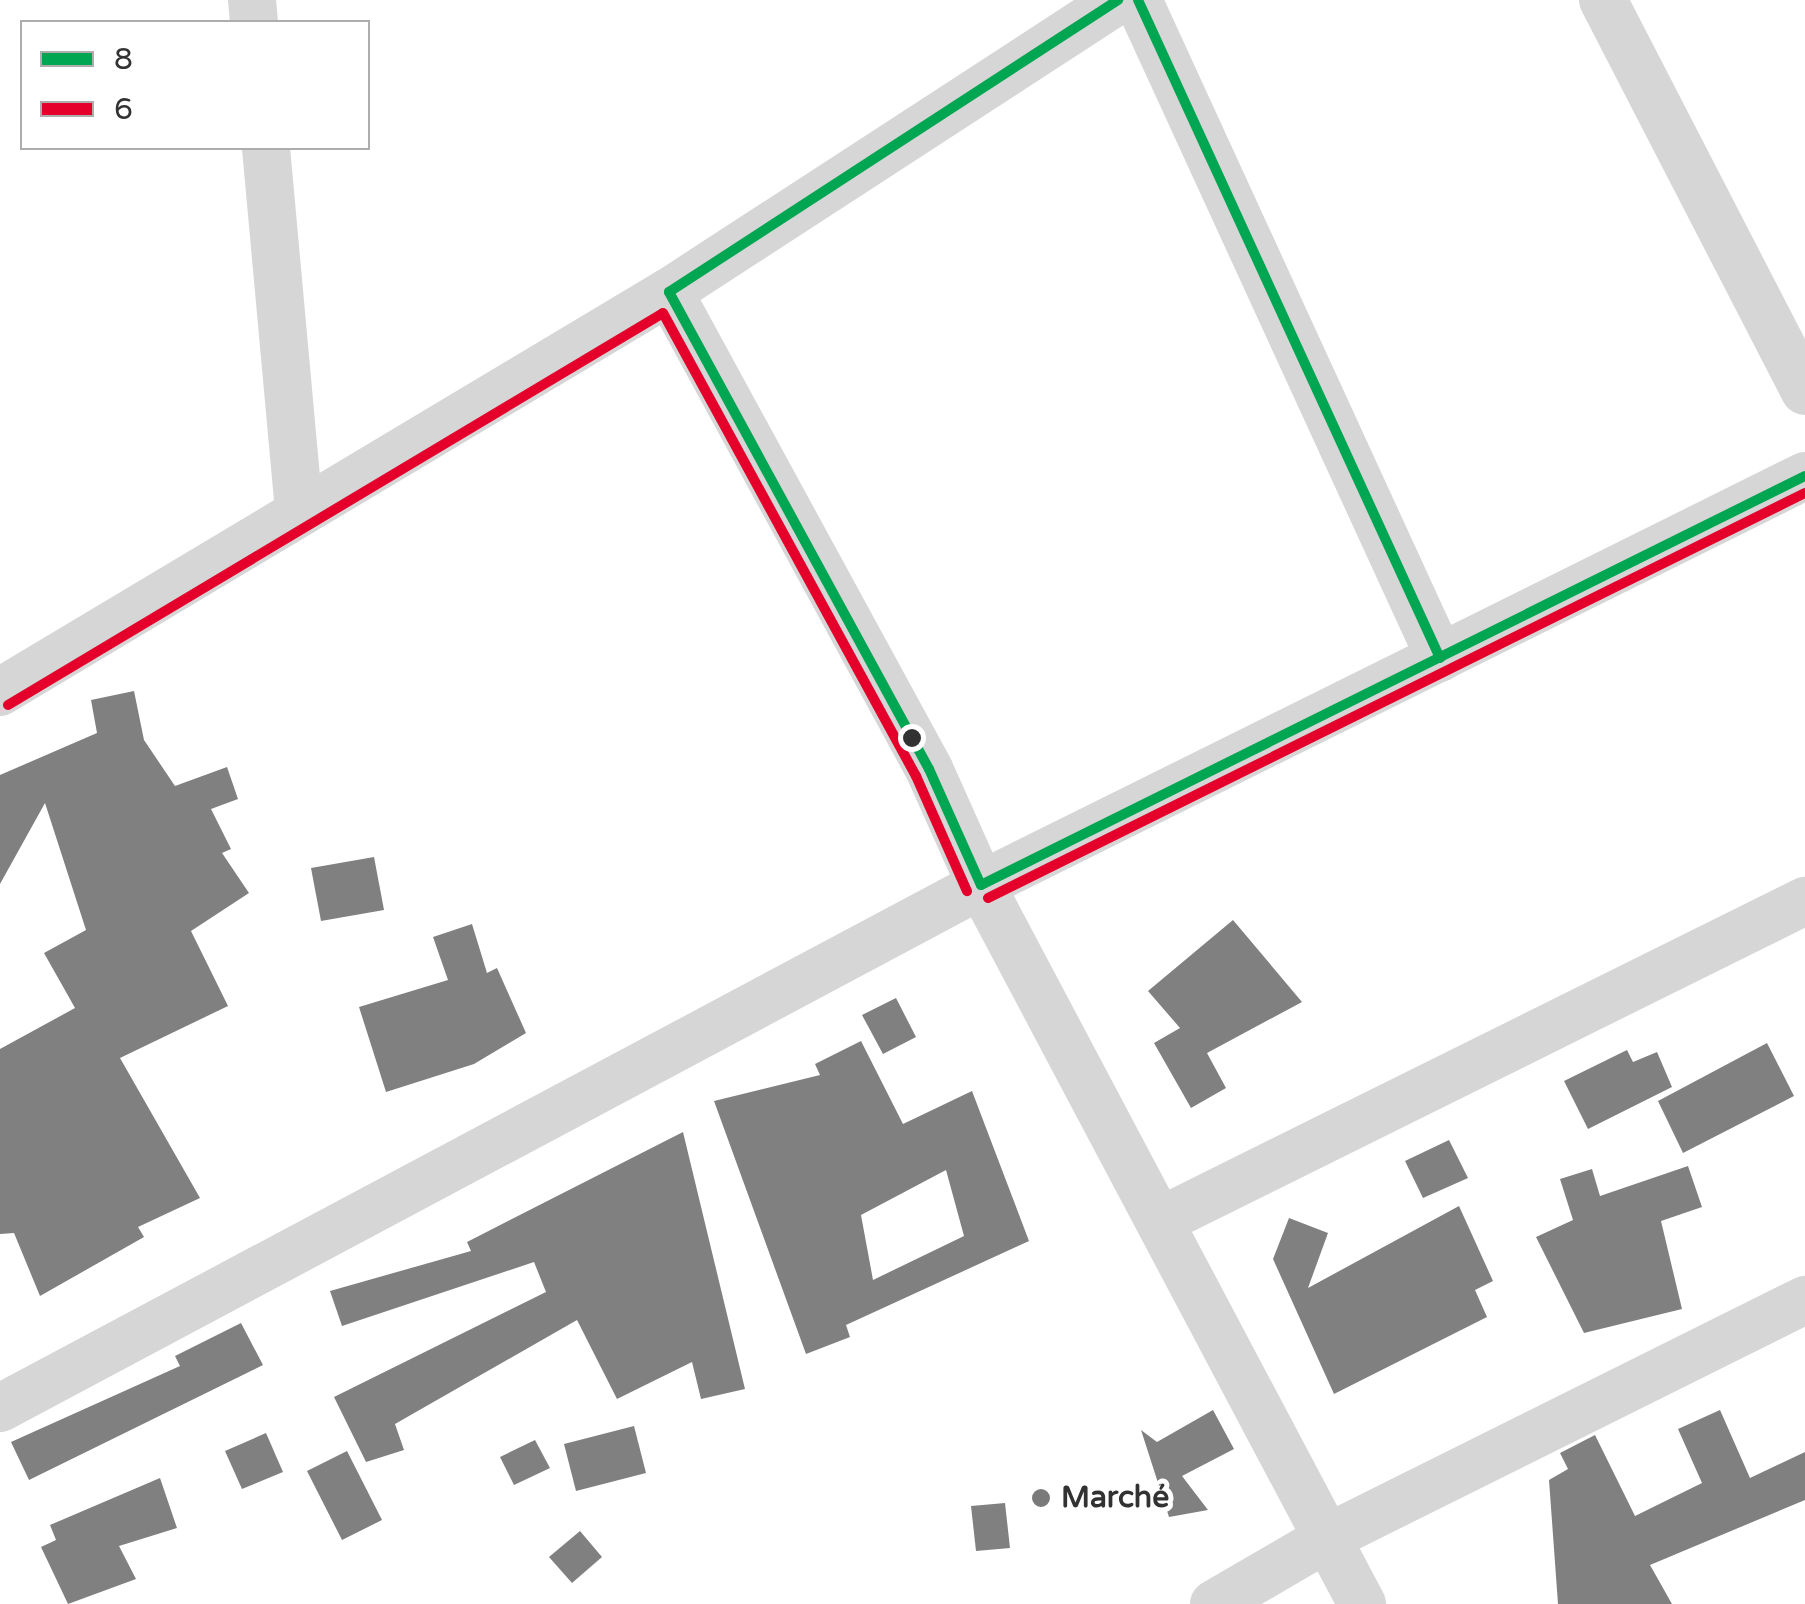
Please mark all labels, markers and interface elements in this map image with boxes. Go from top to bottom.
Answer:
legend [20,20,370,150]
text: 8 [114,41,133,78]
text: 6 [114,91,133,128]
unlabelled marker [902,728,922,748]
place label: Marché [1061,1480,1169,1516]
marker: Marché [1030,1487,1052,1509]

